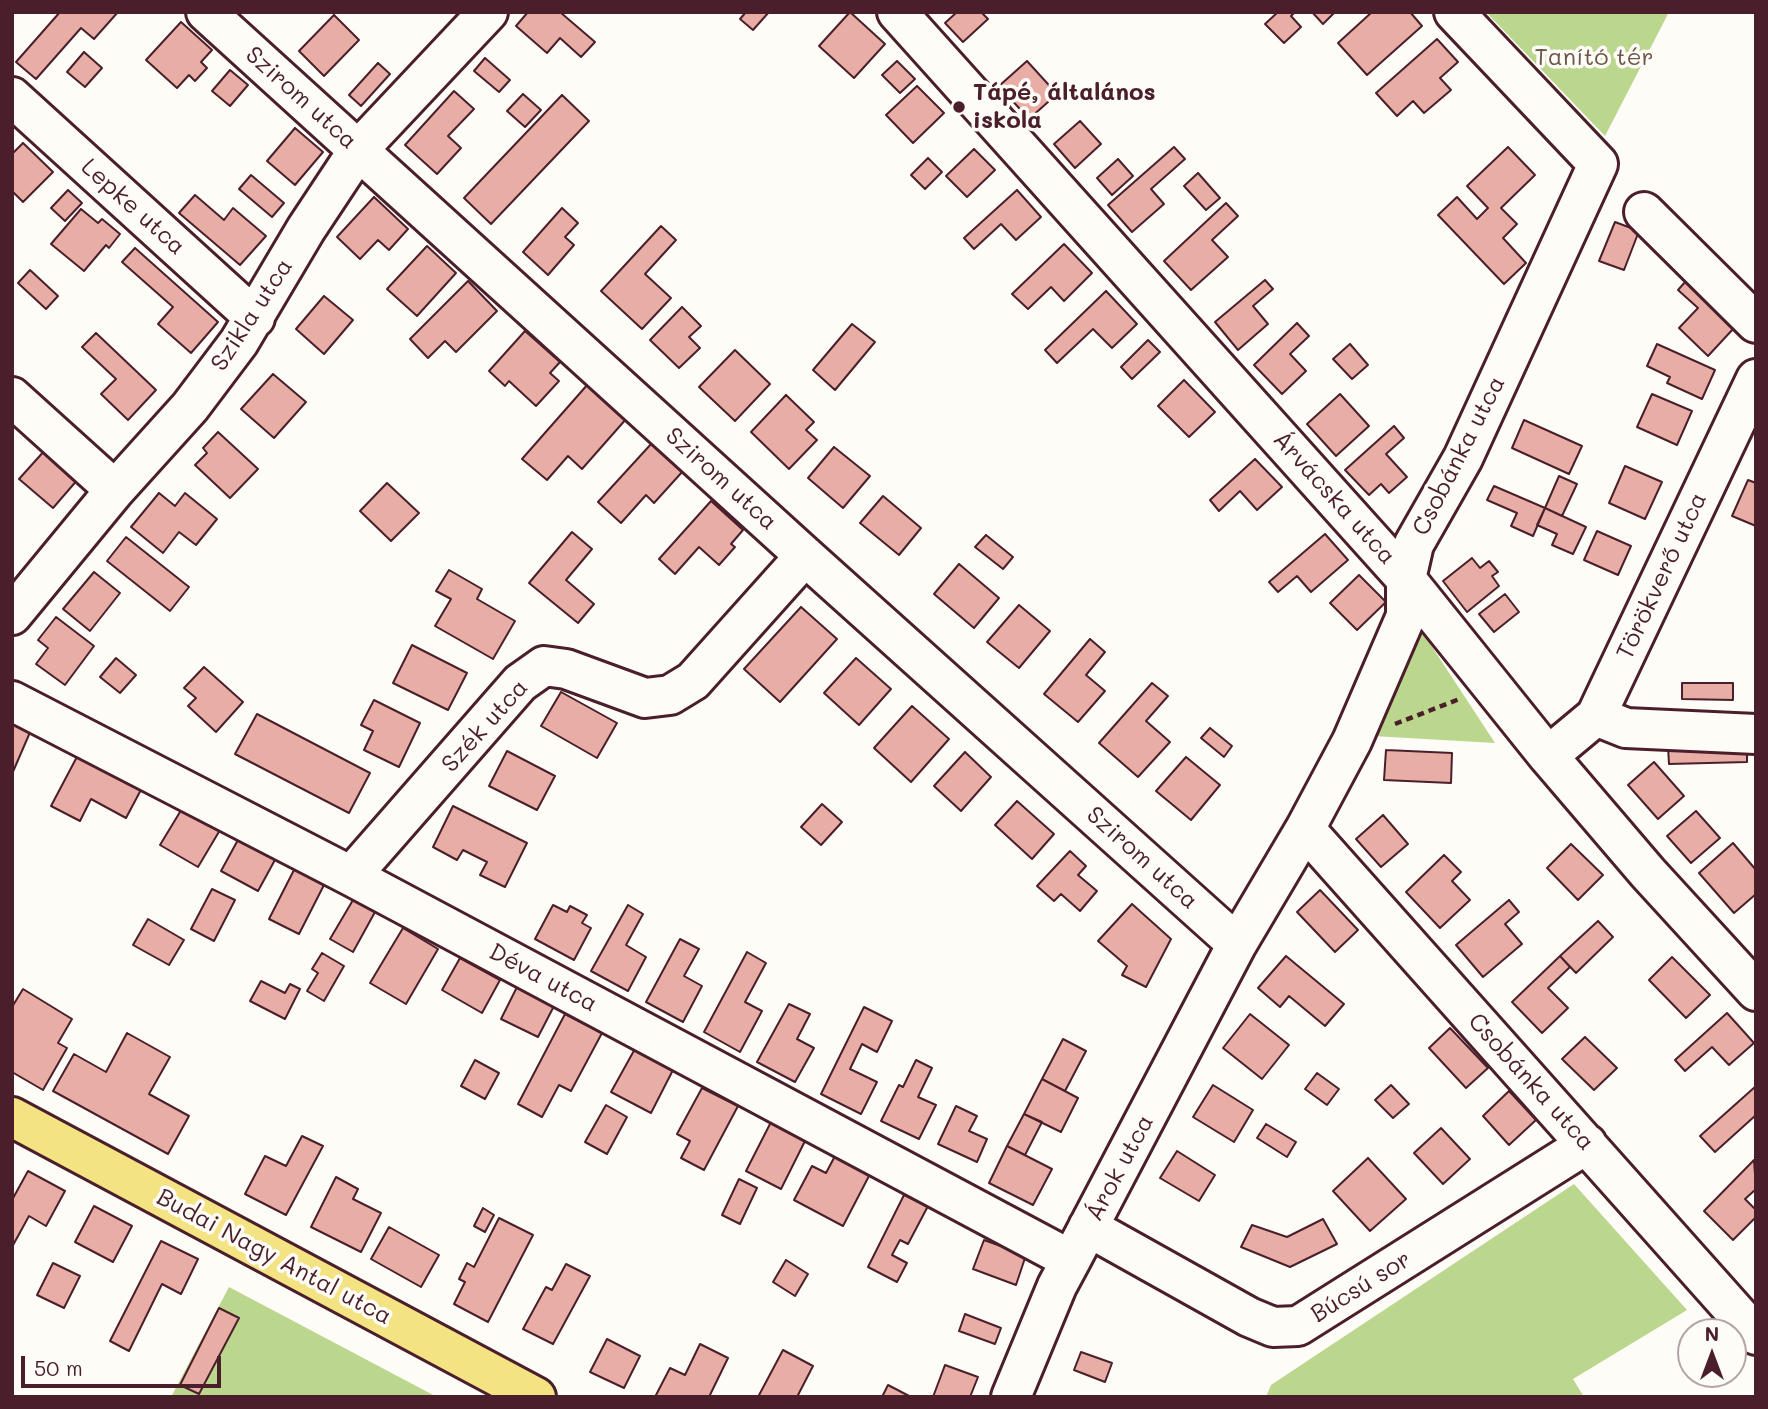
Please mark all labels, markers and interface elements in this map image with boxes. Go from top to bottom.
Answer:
street label: Szirom utca [239,40,363,156]
park label: Tanító tér [1534,44,1654,72]
place label: Tápé, általános iskola [973,79,1156,135]
marker: Tápé, általános iskola [951,99,967,115]
street label: Lepke utca [75,153,191,261]
street label: Szikla utca [205,253,299,377]
street label: Csobánka utca [1407,372,1511,540]
street label: Szirom utca [659,421,783,537]
street label: Árvácska utca [1267,425,1401,571]
street label: Törökverő utca [1611,488,1713,664]
street label: Szék utca [436,674,534,778]
street label: Szirom utca [1080,800,1204,916]
street label: Déva utca [484,937,602,1019]
street label: Csobánka utca [1462,1007,1600,1157]
street label: Árok utca [1080,1110,1160,1226]
street label: Budai Nagy Antal utca [152,1183,396,1331]
street label: Búcsú sor [1306,1245,1416,1329]
north arrow [1677,1318,1747,1388]
text: N [1705,1321,1719,1346]
scale bar [24,1342,224,1386]
text: 50 m [34,1354,83,1381]

